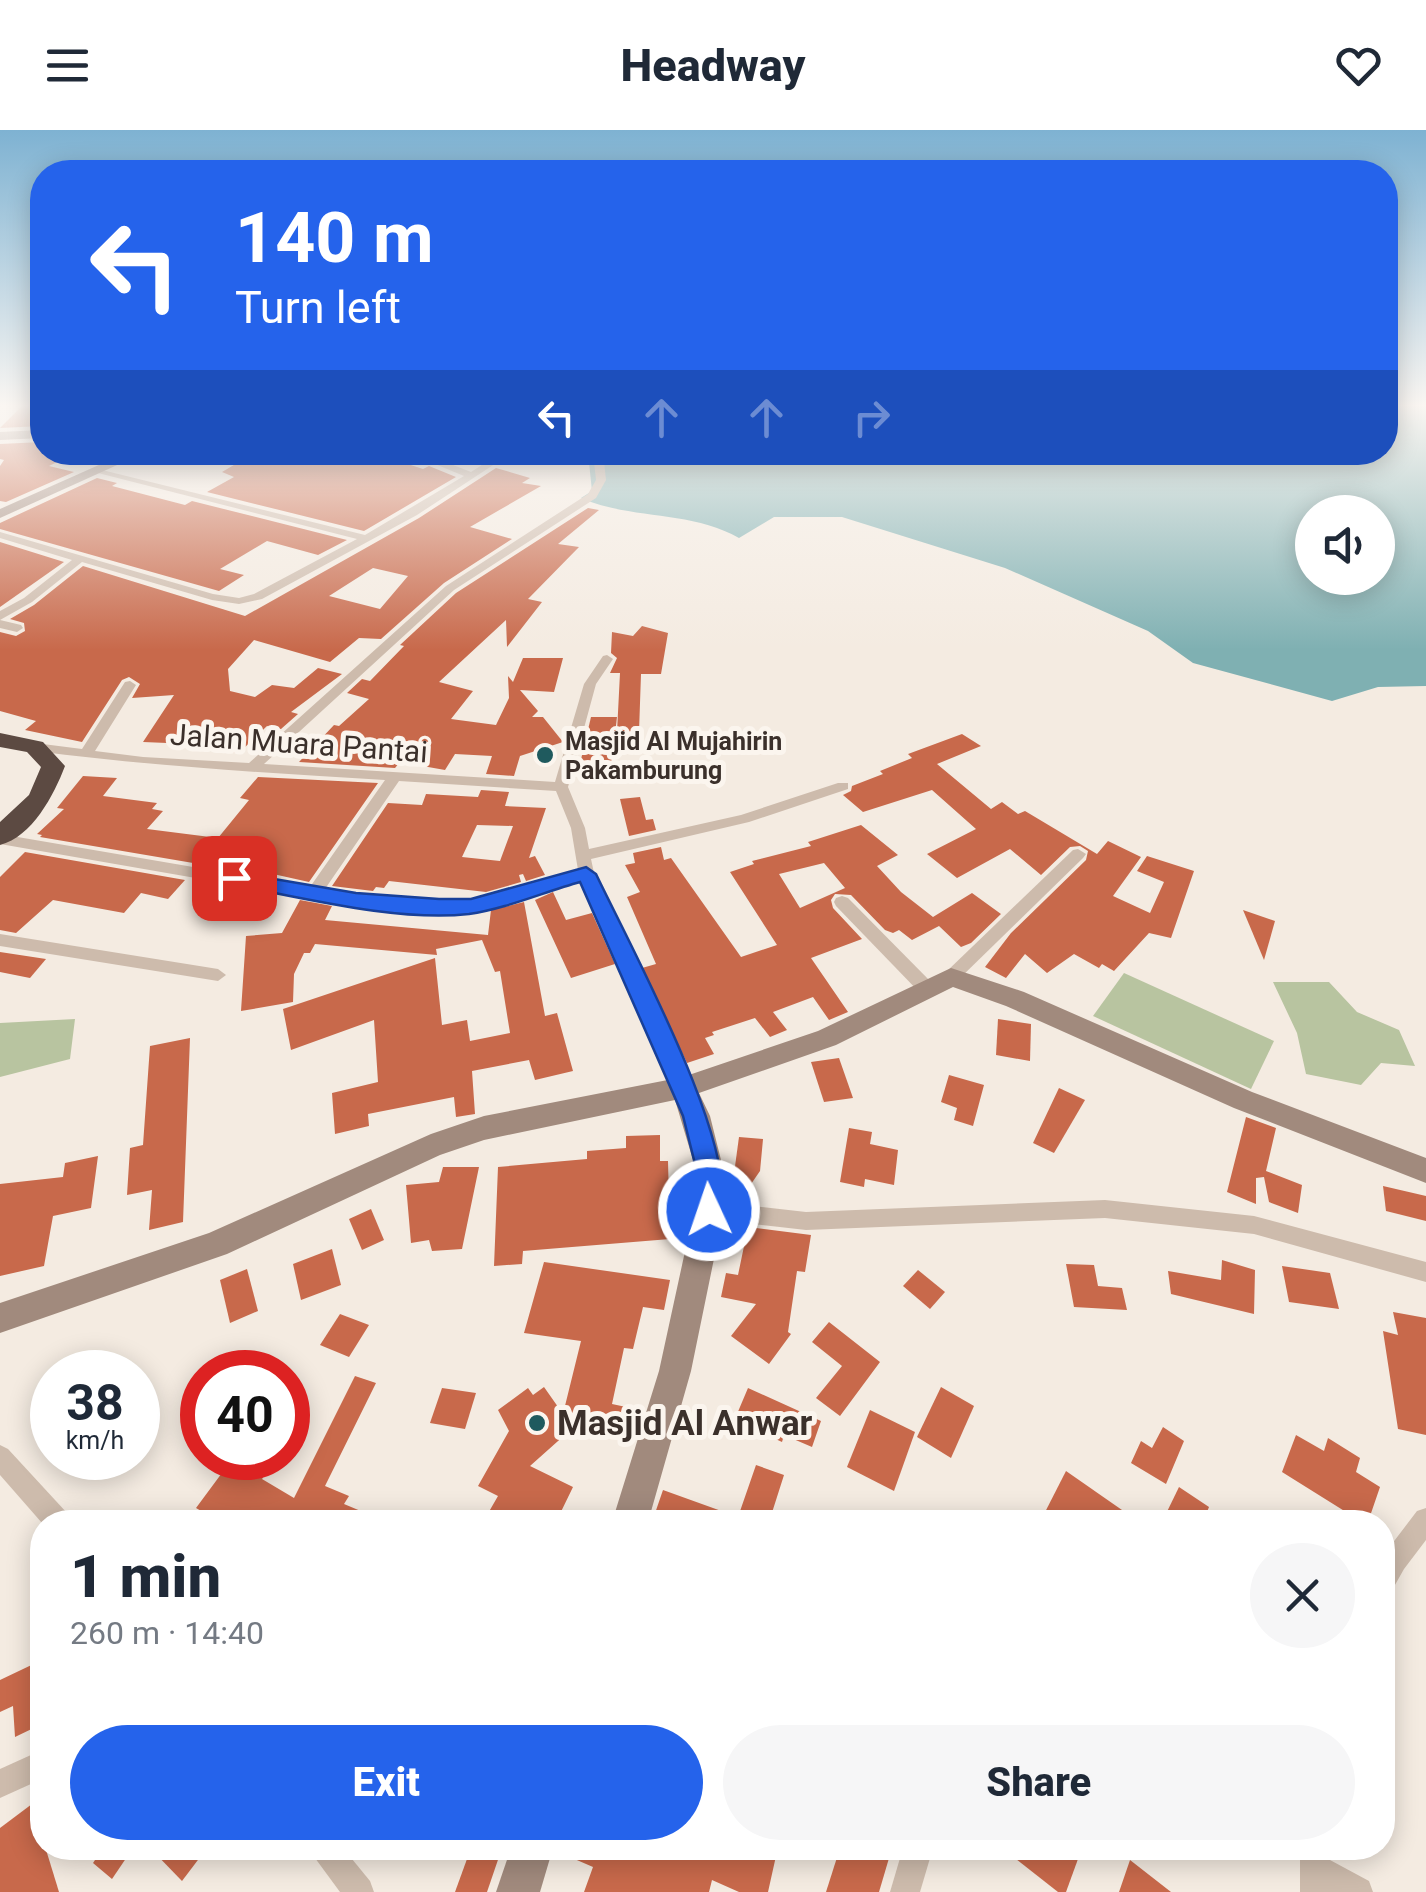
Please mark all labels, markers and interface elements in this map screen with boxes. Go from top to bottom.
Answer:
icon: menu [40,38,95,93]
icon: heart [1331,38,1386,93]
text: Headway [621,39,805,92]
text: 140 m [235,197,434,279]
icon: left [70,200,200,330]
text: Turn left [235,281,401,334]
icon: left [529,390,584,445]
icon: ahead [634,390,689,445]
icon: ahead [739,390,794,445]
icon: right [844,390,899,445]
map controls [1295,495,1395,595]
button: sound [1295,495,1395,595]
street label: Jalan Muara Pantai [169,717,429,769]
place label: Masjid Al Mujahirin Pakamburung [565,727,782,785]
marker: Masjid Al Mujahirin Pakamburung [534,744,556,766]
pin [192,836,277,921]
icon: arrive [207,851,262,906]
position arrow [657,1158,761,1262]
speed limit sign: 40 [180,1350,310,1480]
text: 38 [66,1374,124,1432]
place label: Masjid Al Anwar [557,1403,813,1444]
marker: Masjid Al Anwar [526,1412,548,1434]
text: km/h [66,1426,124,1455]
text: 1 min [70,1541,221,1612]
button: close [1250,1543,1355,1648]
text: 260 m · 14:40 [70,1614,264,1652]
button: Exit [70,1725,703,1840]
button: Share [723,1725,1355,1840]

